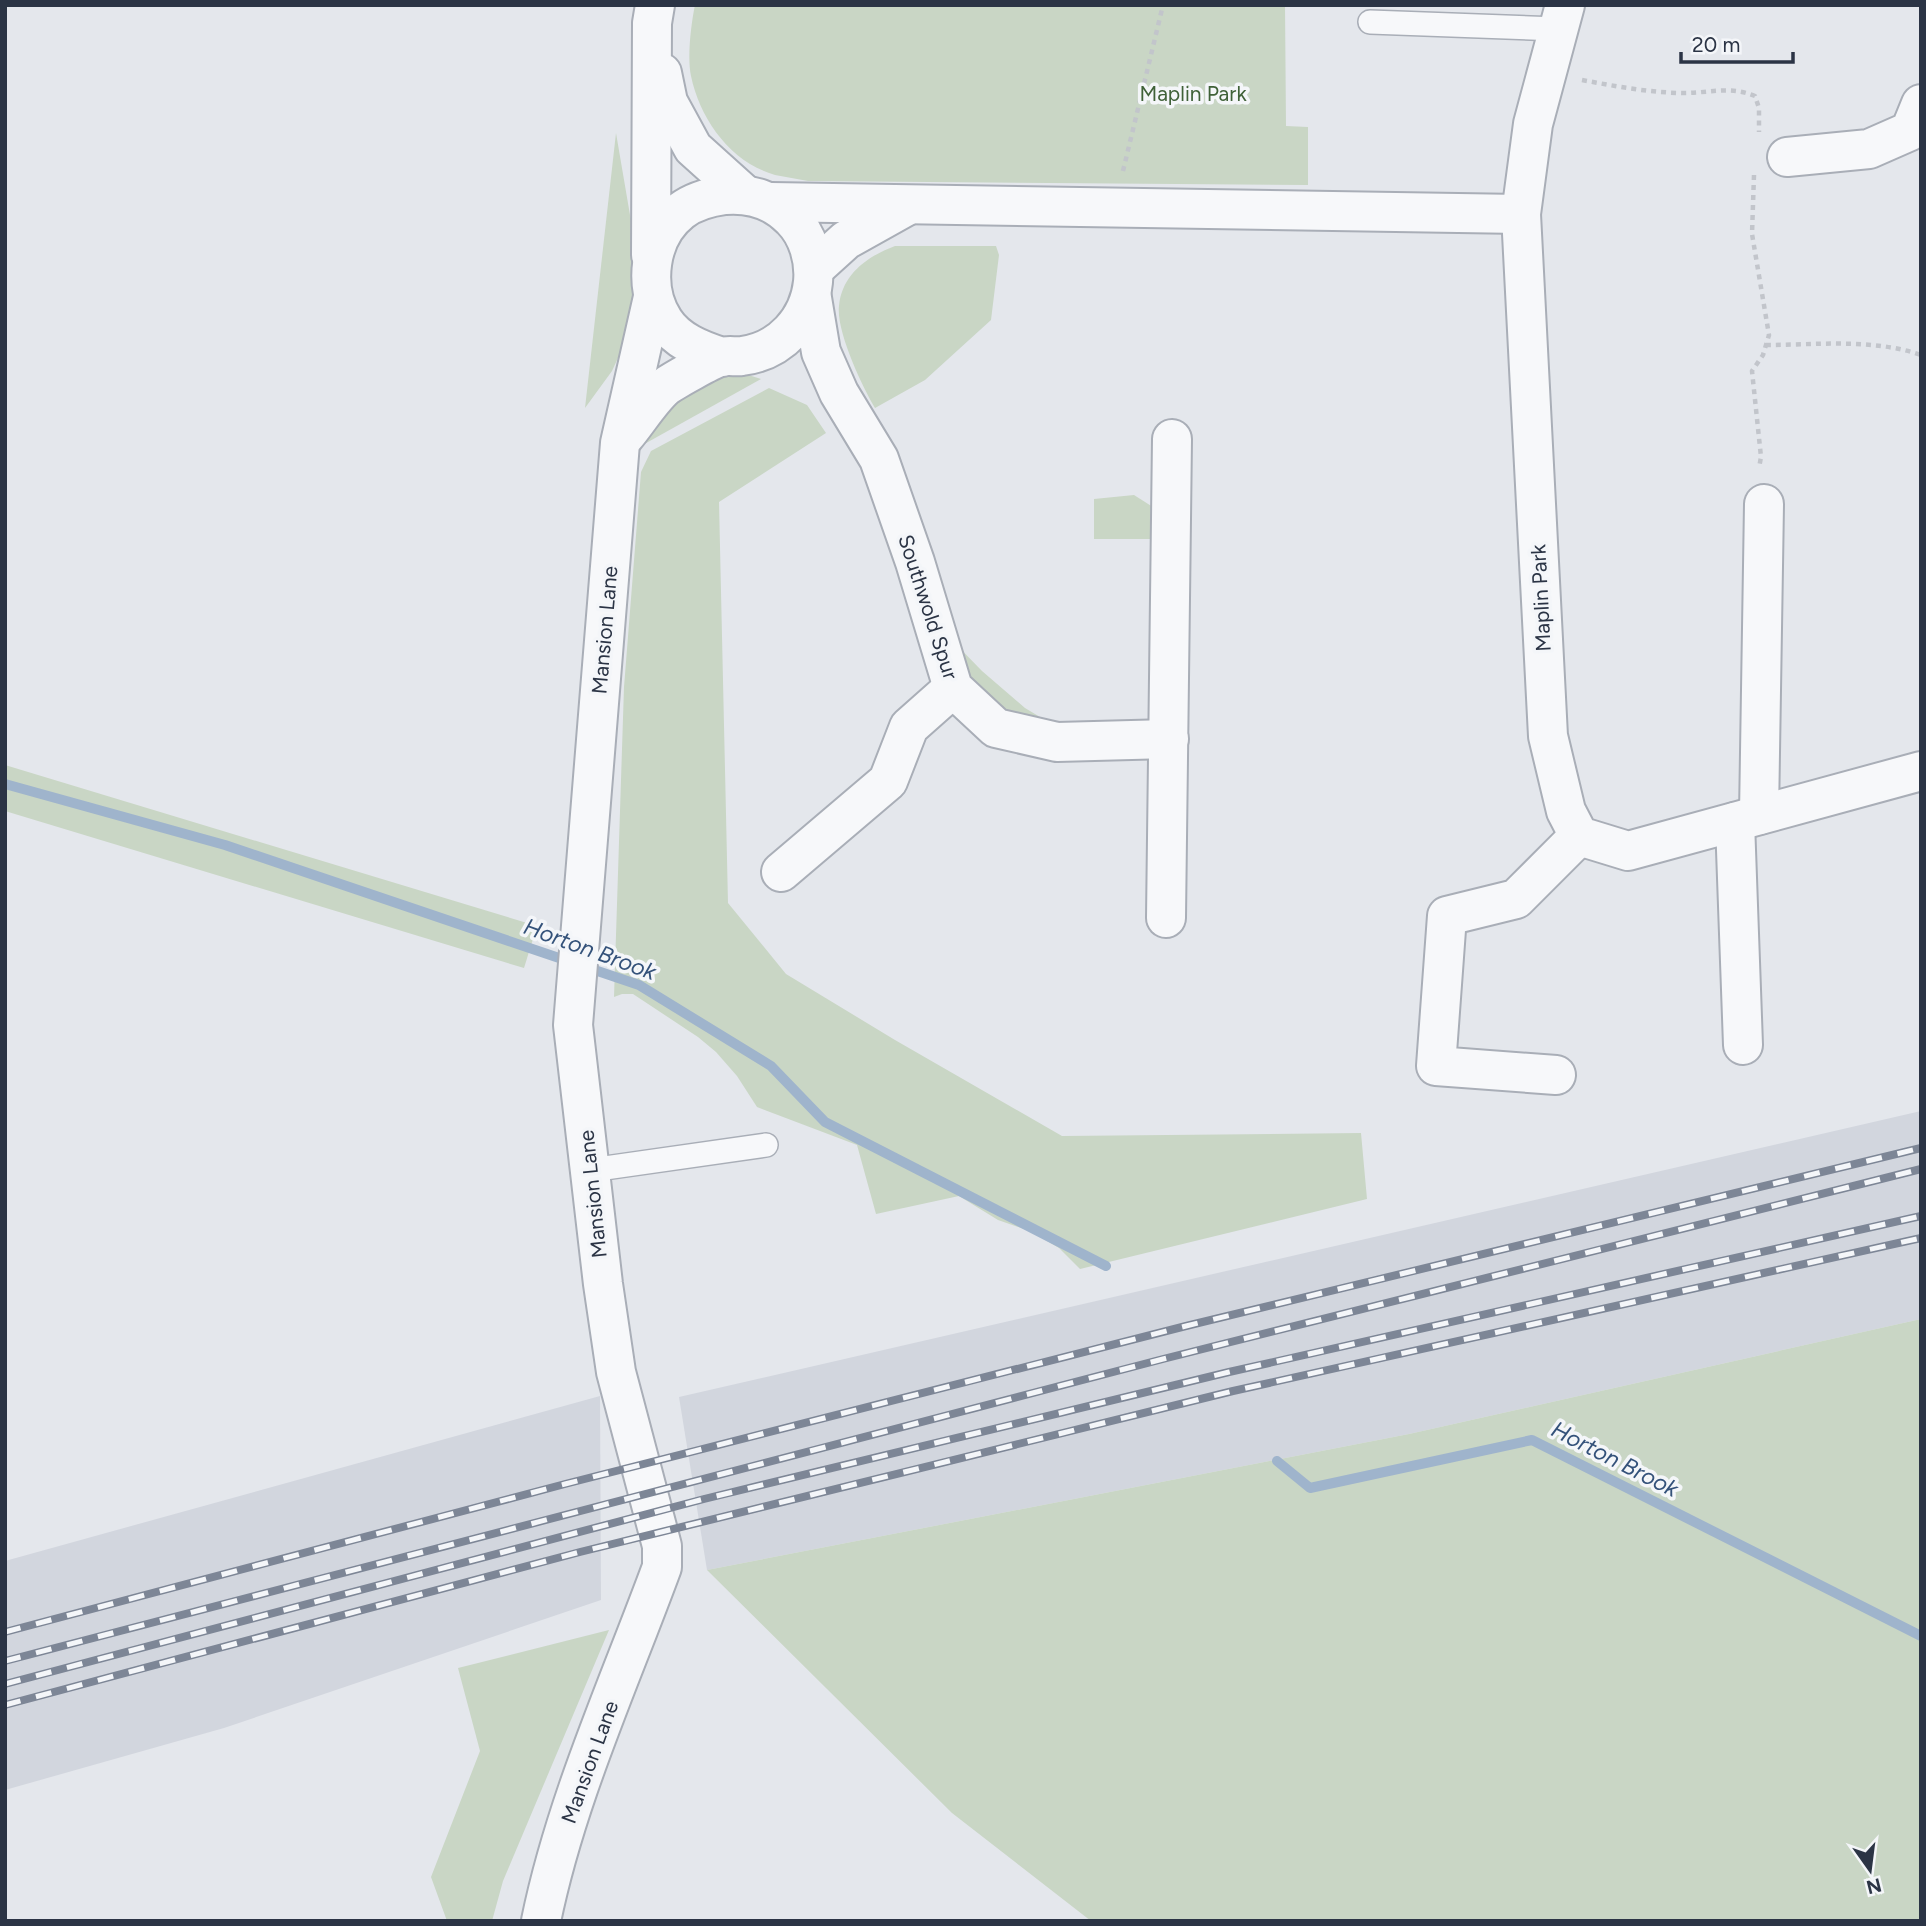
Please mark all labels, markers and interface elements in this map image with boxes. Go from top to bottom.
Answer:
scale bar [1681,21,1793,65]
text: 20 m [1692,32,1740,57]
park label: Maplin Park [1139,81,1247,106]
street label: Southwold Spur [893,531,964,682]
street label: Maplin Park [1525,543,1556,652]
street label: Mansion Lane [586,565,623,695]
water label: Horton Brook [520,912,661,986]
street label: Mansion Lane [573,1129,612,1259]
water label: Horton Brook [1547,1415,1684,1503]
street label: Mansion Lane [556,1697,623,1827]
north arrow [1835,1835,1905,1905]
text: N [1864,1873,1884,1899]

